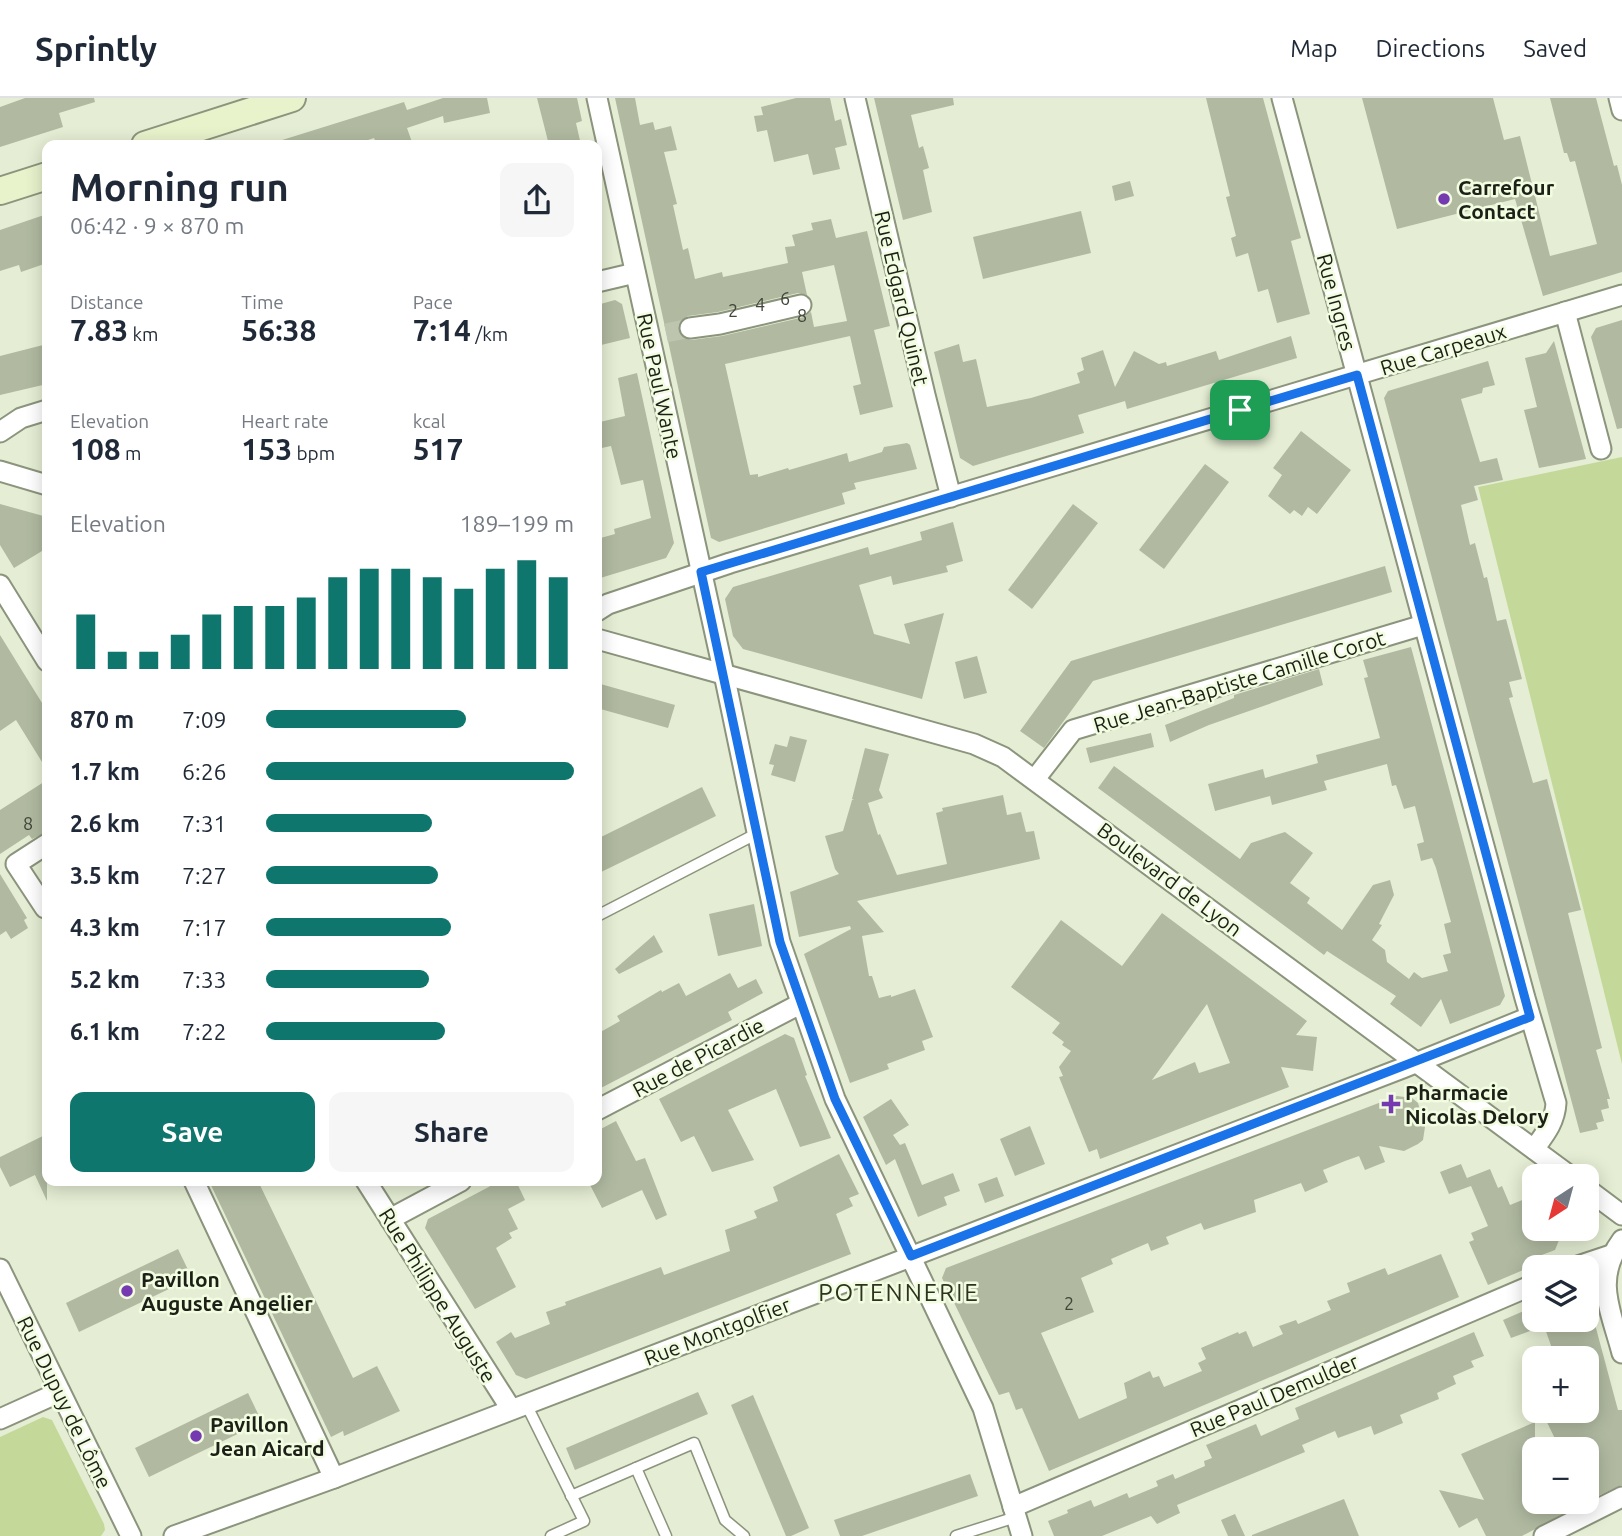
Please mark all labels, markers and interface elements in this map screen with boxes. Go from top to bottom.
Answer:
text: Sprintly [35,30,157,67]
text: Map [1290,35,1337,62]
text: Directions [1375,35,1485,62]
text: Saved [1523,35,1587,62]
button: share [500,163,574,237]
text: Morning run [70,166,289,208]
place label: Carrefour Contact [1458,175,1555,223]
marker: Carrefour Contact [1436,191,1452,207]
street label: Rue Edgard Quinet [870,208,934,388]
text: 06:42 · 9 × 870 m [70,213,244,238]
street label: Rue Ingres [1313,251,1361,353]
house number: 6 [780,288,790,308]
text: Distance [70,291,144,313]
text: Time [241,291,284,313]
text: Pace [413,291,453,313]
house number: 4 [755,294,765,314]
house number: 2 [728,300,738,320]
house number: 8 [797,305,807,325]
street label: Rue Paul Wante [633,311,687,461]
text: 7.83 [70,313,128,347]
text: 56:38 [241,313,316,347]
text: 7:14 [413,313,471,347]
street label: Rue Carpeaux [1377,318,1509,380]
text: km [128,323,158,345]
text: /km [471,323,508,345]
pin [1210,380,1270,440]
icon: arrive [1221,391,1259,429]
text: Elevation [70,410,149,432]
text: Heart rate [241,410,329,432]
text: kcal [413,410,445,432]
text: 108 [70,432,121,466]
text: 153 [241,432,292,466]
text: 517 [413,432,463,466]
text: m [121,442,142,464]
text: bpm [292,442,335,464]
text: Elevation [70,511,166,536]
text: 189–199 m [460,511,574,536]
street label: Rue Jean-Baptiste Camille Corot [1090,625,1388,737]
text: 870 m [70,707,134,732]
text: 7:09 [182,707,227,732]
text: 1.7 km [70,759,140,784]
text: 6:26 [182,759,227,784]
text: 2.6 km [70,811,140,836]
text: 7:31 [182,811,227,836]
house number: 8 [23,813,33,833]
street label: Boulevard de Lyon [1093,817,1247,941]
text: 3.5 km [70,863,140,888]
text: 7:27 [182,863,227,888]
text: 4.3 km [70,915,140,940]
text: 7:17 [182,915,227,940]
text: 5.2 km [70,967,140,992]
text: 7:33 [182,967,227,992]
street label: Rue de Picardie [628,1012,768,1102]
text: 6.1 km [70,1019,140,1044]
text: 7:22 [182,1019,227,1044]
place label: Pharmacie Nicolas Delory [1405,1080,1549,1128]
button: Save [70,1092,315,1172]
button: Share [329,1092,574,1172]
marker: Pharmacie Nicolas Delory [1383,1096,1399,1112]
north arrow [1522,1164,1600,1241]
map controls [1522,1164,1599,1514]
street label: Rue Philippe Auguste [374,1203,502,1387]
button: layers [1522,1255,1599,1332]
place label: Pavillon Auguste Angelier [141,1267,313,1315]
district label: POTENNERIE [818,1279,980,1306]
marker: Pavillon Auguste Angelier [119,1283,135,1299]
street label: Rue Montgolfier [640,1292,794,1370]
house number: 2 [1064,1293,1074,1313]
street label: Rue Dupuy de Lôme [13,1312,117,1492]
button: + [1522,1346,1599,1423]
street label: Rue Paul Demulder [1186,1349,1362,1441]
place label: Pavillon Jean Aicard [210,1412,325,1460]
marker: Pavillon Jean Aicard [188,1428,204,1444]
button: − [1522,1437,1599,1514]

